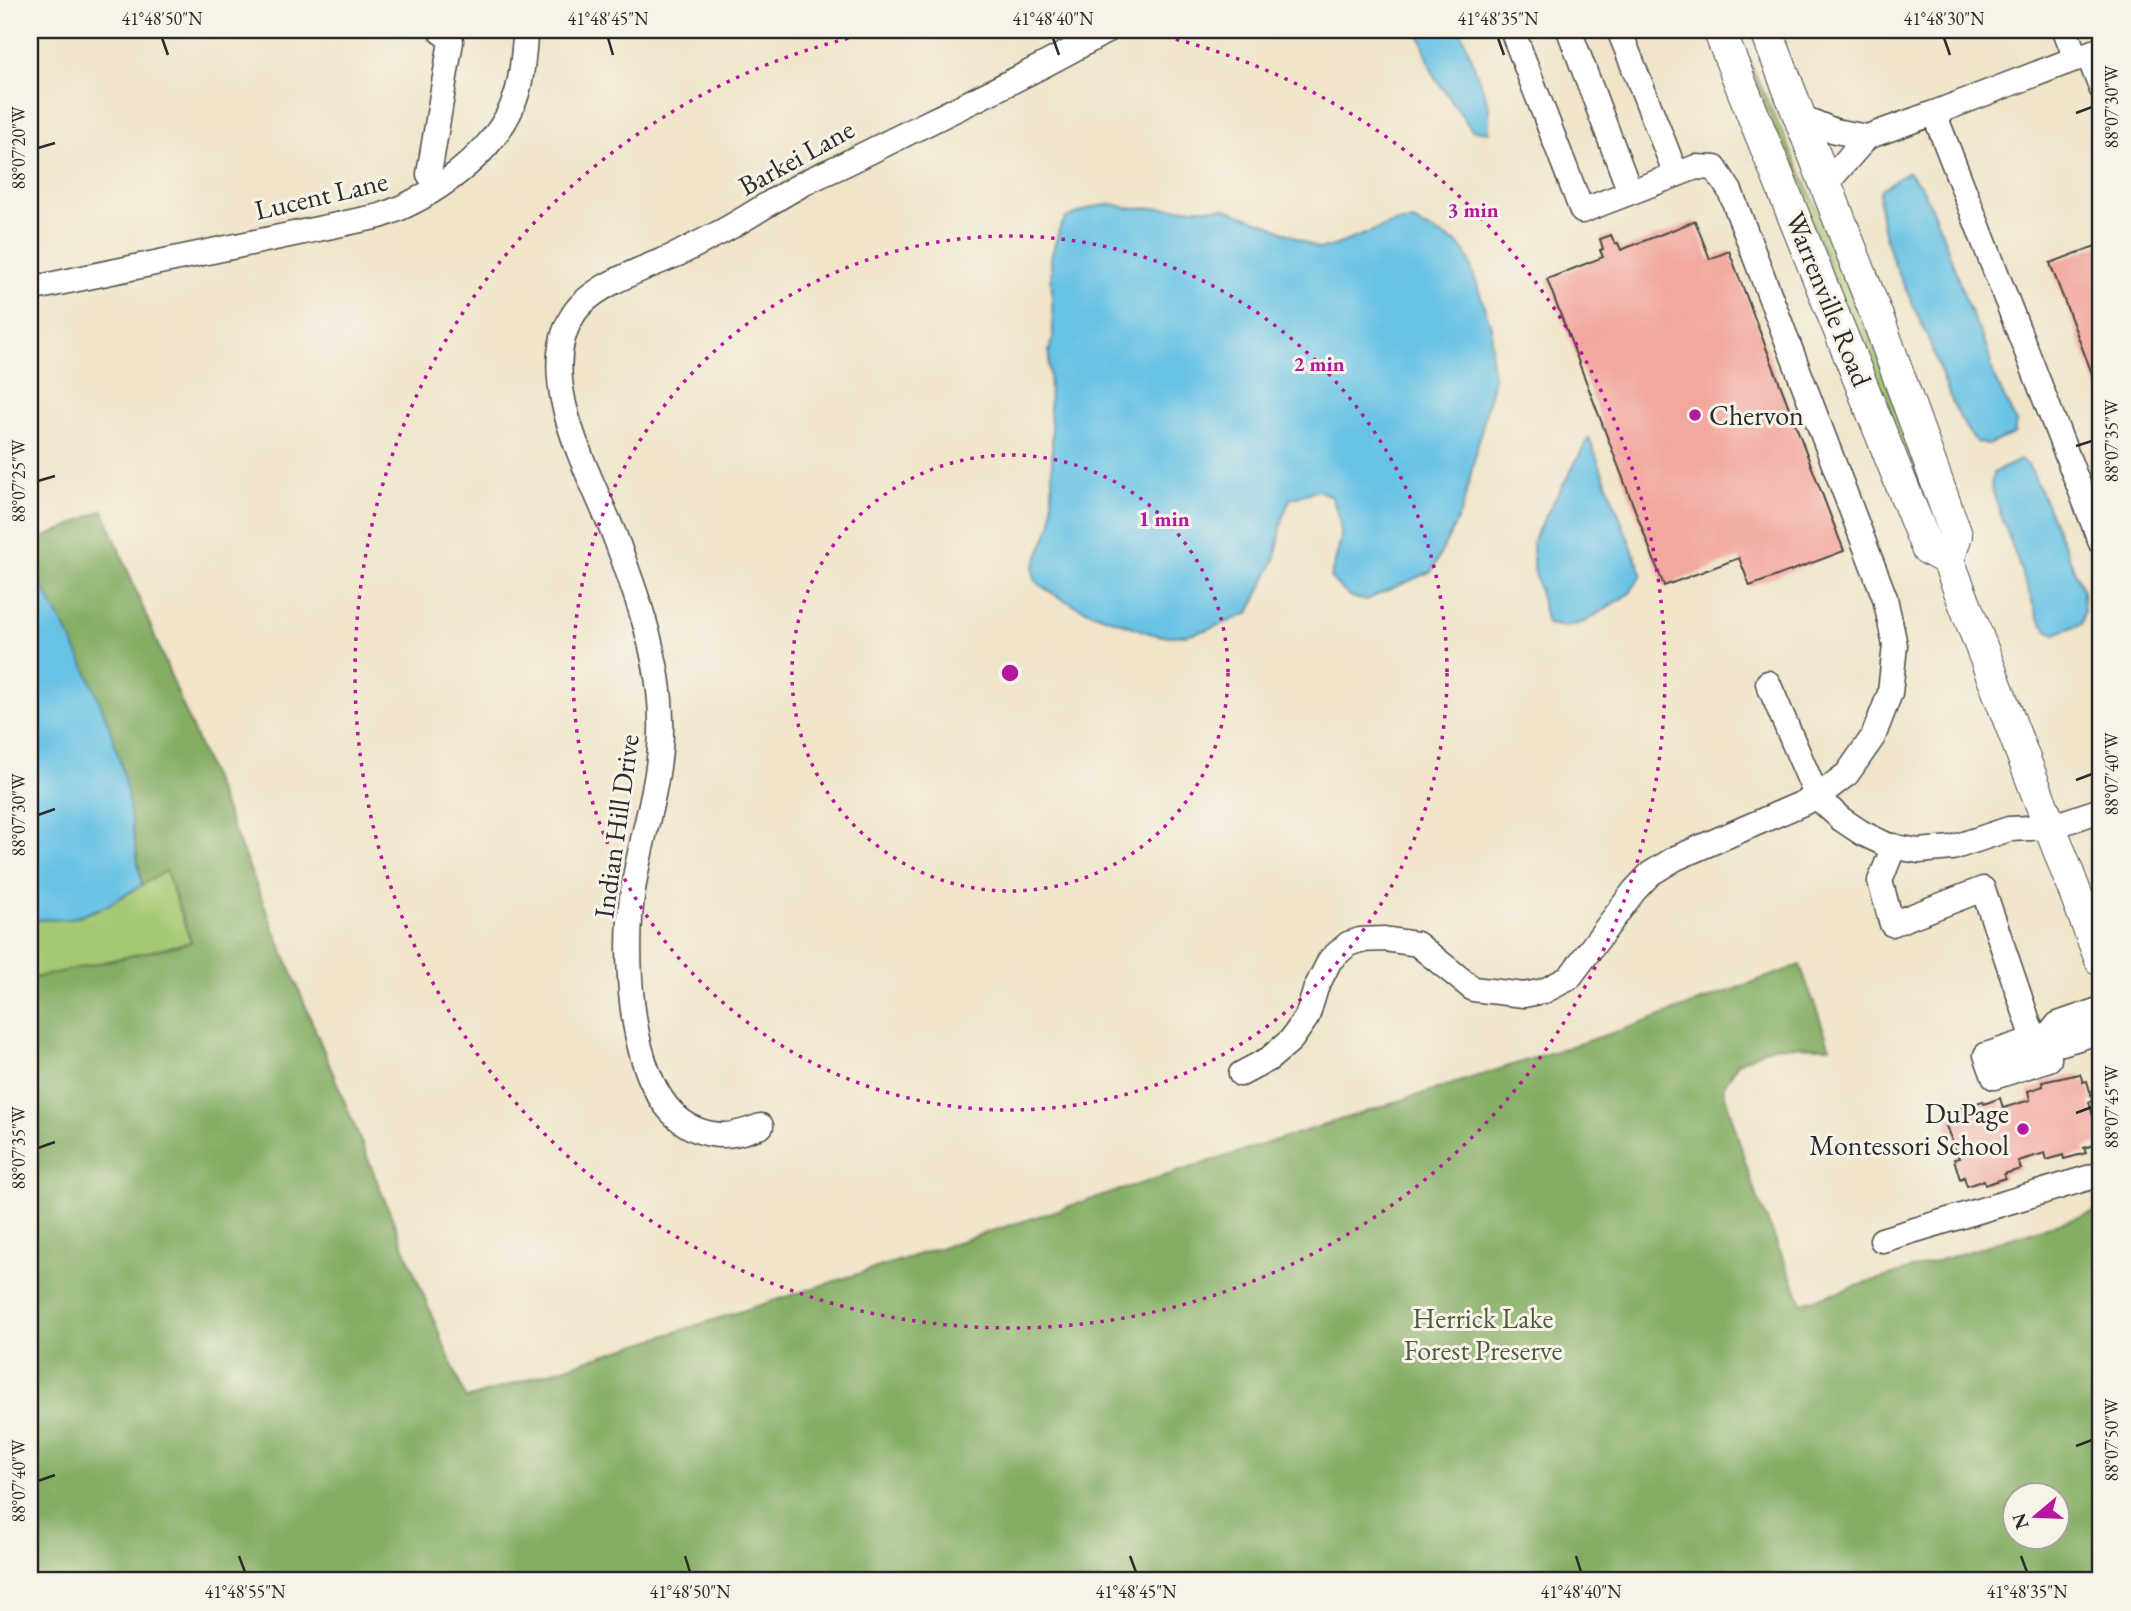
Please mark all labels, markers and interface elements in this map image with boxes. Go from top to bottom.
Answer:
text: 41°48'50"N [122,7,203,30]
text: 41°48'45"N [568,7,649,30]
text: 41°48'40"N [1013,7,1094,30]
text: 41°48'35"N [1458,7,1539,30]
text: 41°48'30"N [1904,7,1985,30]
text: 88°07'30"W [2100,65,2123,149]
text: 88°07'20"W [7,106,30,190]
street label: Barkei Lane [732,111,860,203]
street label: Lucent Lane [251,162,391,228]
text: 3 min [1447,196,1499,223]
street label: Warrenville Road [1778,206,1881,392]
text: 2 min [1293,350,1345,377]
place label: Chervon [1709,397,1804,433]
text: 88°07'35"W [2100,399,2123,483]
marker: Chervon [1687,407,1703,423]
text: 88°07'25"W [7,439,30,523]
text: 1 min [1138,505,1190,532]
centre of rings [998,661,1022,685]
street label: Indian Hill Drive [585,732,647,920]
text: 88°07'40"W [2100,732,2123,816]
text: 88°07'30"W [7,773,30,857]
text: 88°07'45"W [2100,1065,2123,1149]
place label: DuPage Montessori School [1809,1095,2009,1163]
text: 88°07'35"W [7,1106,30,1190]
marker: DuPage Montessori School [2015,1121,2031,1137]
park label: Herrick Lake Forest Preserve [1404,1300,1562,1368]
text: 88°07'50"W [2100,1398,2123,1482]
text: 88°07'40"W [7,1439,30,1523]
north arrow [2002,1482,2072,1552]
text: N [2006,1509,2035,1533]
text: 41°48'55"N [205,1580,286,1603]
text: 41°48'50"N [650,1580,731,1603]
text: 41°48'45"N [1096,1580,1177,1603]
text: 41°48'40"N [1541,1580,1622,1603]
text: 41°48'35"N [1987,1580,2068,1603]

